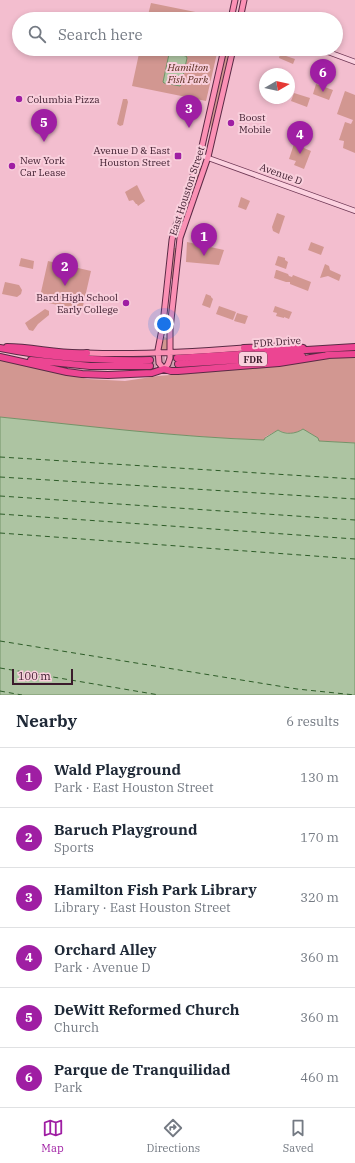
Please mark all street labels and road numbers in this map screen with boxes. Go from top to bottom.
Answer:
street label: East Houston Street [166,144,208,237]
street label: Avenue D [258,160,304,188]
street label: FDR Drive [253,334,301,350]
road number: FDR [239,352,267,366]

